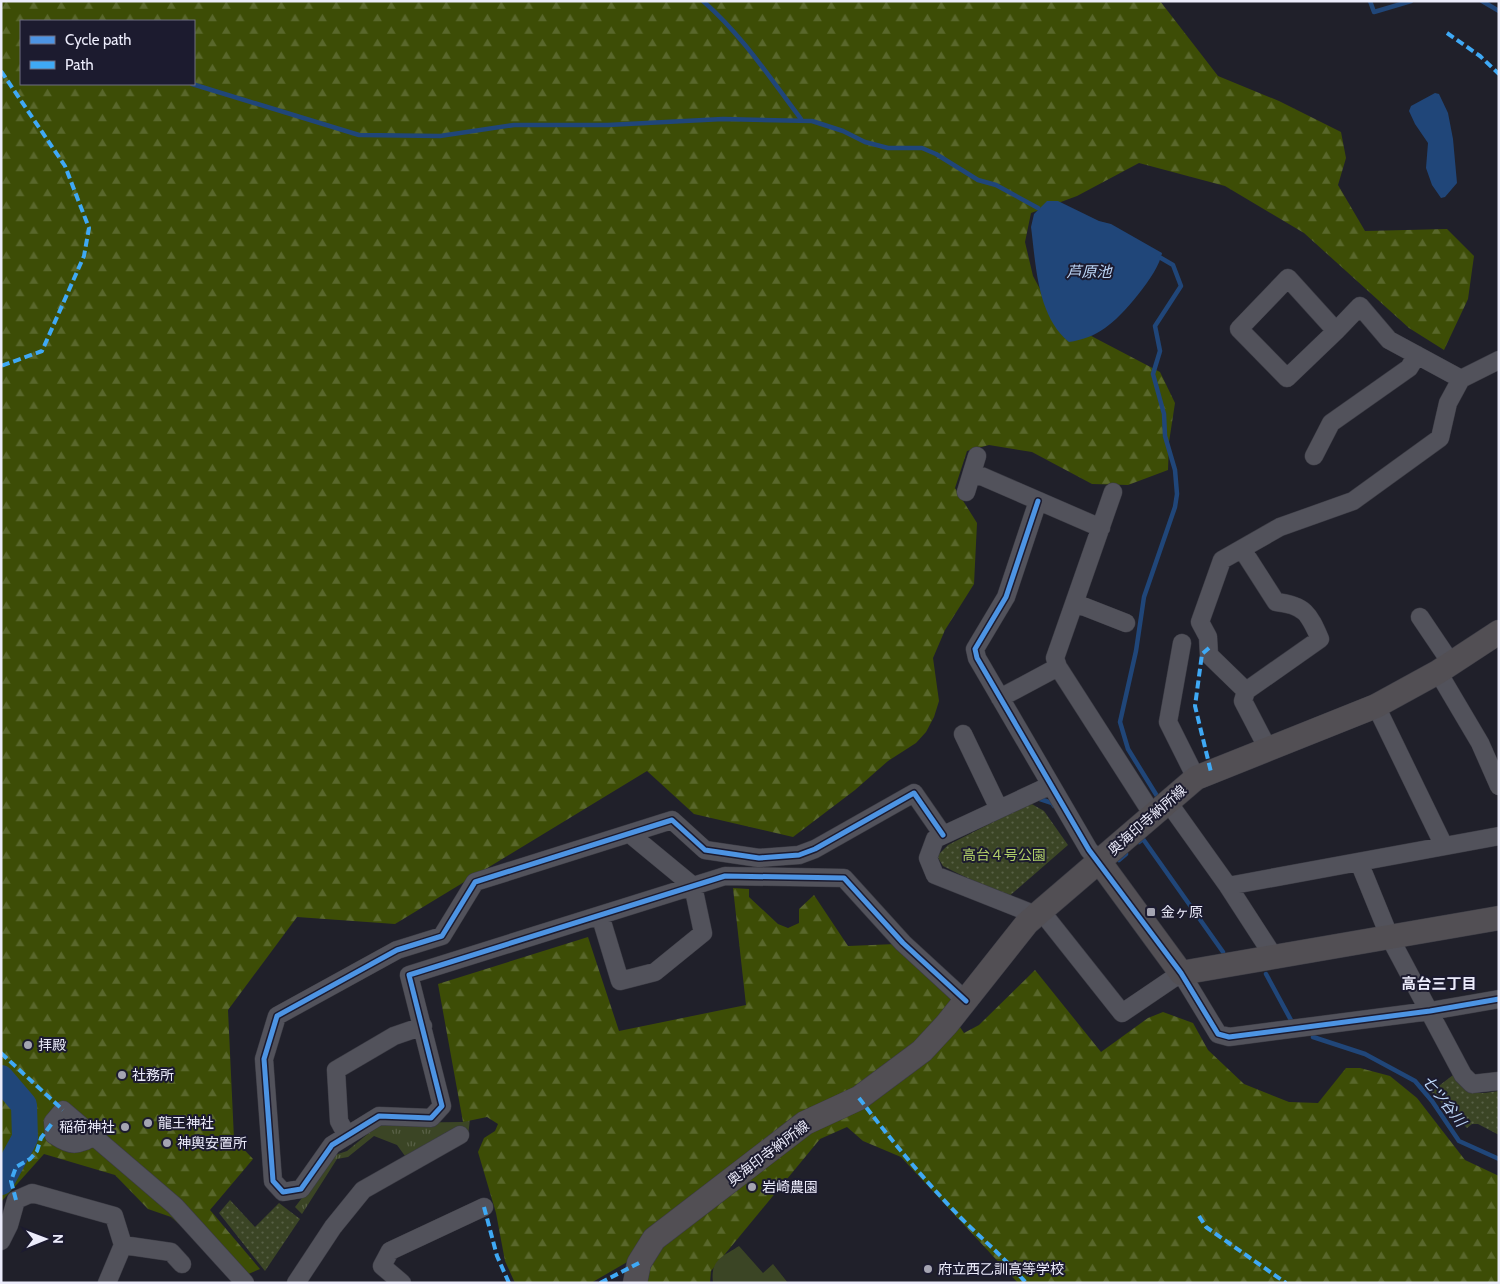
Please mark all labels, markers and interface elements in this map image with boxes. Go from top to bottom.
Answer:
legend [20,20,195,85]
text: Cycle path [65,31,131,49]
text: Path [65,56,94,74]
water label: 芦原池 [1066,263,1113,281]
street label: 奥海印寺納所線 [1104,781,1190,859]
park label: 高台４号公園 [962,846,1046,864]
place label: 金ヶ原 [1161,903,1203,921]
marker: 金ヶ原 [1145,906,1157,918]
district label: 高台三丁目 [1401,975,1477,993]
place label: 拝殿 [38,1036,66,1054]
marker: 拝殿 [22,1039,34,1051]
place label: 社務所 [132,1066,174,1084]
marker: 社務所 [116,1069,128,1081]
water label: 七ツ谷川 [1418,1072,1471,1132]
place label: 龍王神社 [158,1114,214,1132]
street label: 奥海印寺納所線 [723,1116,813,1190]
marker: 龍王神社 [142,1117,154,1129]
place label: 稲荷神社 [59,1118,115,1136]
marker: 稲荷神社 [119,1121,131,1133]
place label: 神輿安置所 [177,1134,247,1152]
marker: 神輿安置所 [161,1137,173,1149]
place label: 岩崎農園 [762,1178,818,1196]
marker: 岩崎農園 [746,1181,758,1193]
north arrow [20,1214,70,1264]
text: N [49,1234,67,1244]
place label: 府立西乙訓高等学校 [938,1260,1064,1278]
marker: 府立西乙訓高等学校 [922,1263,934,1275]

